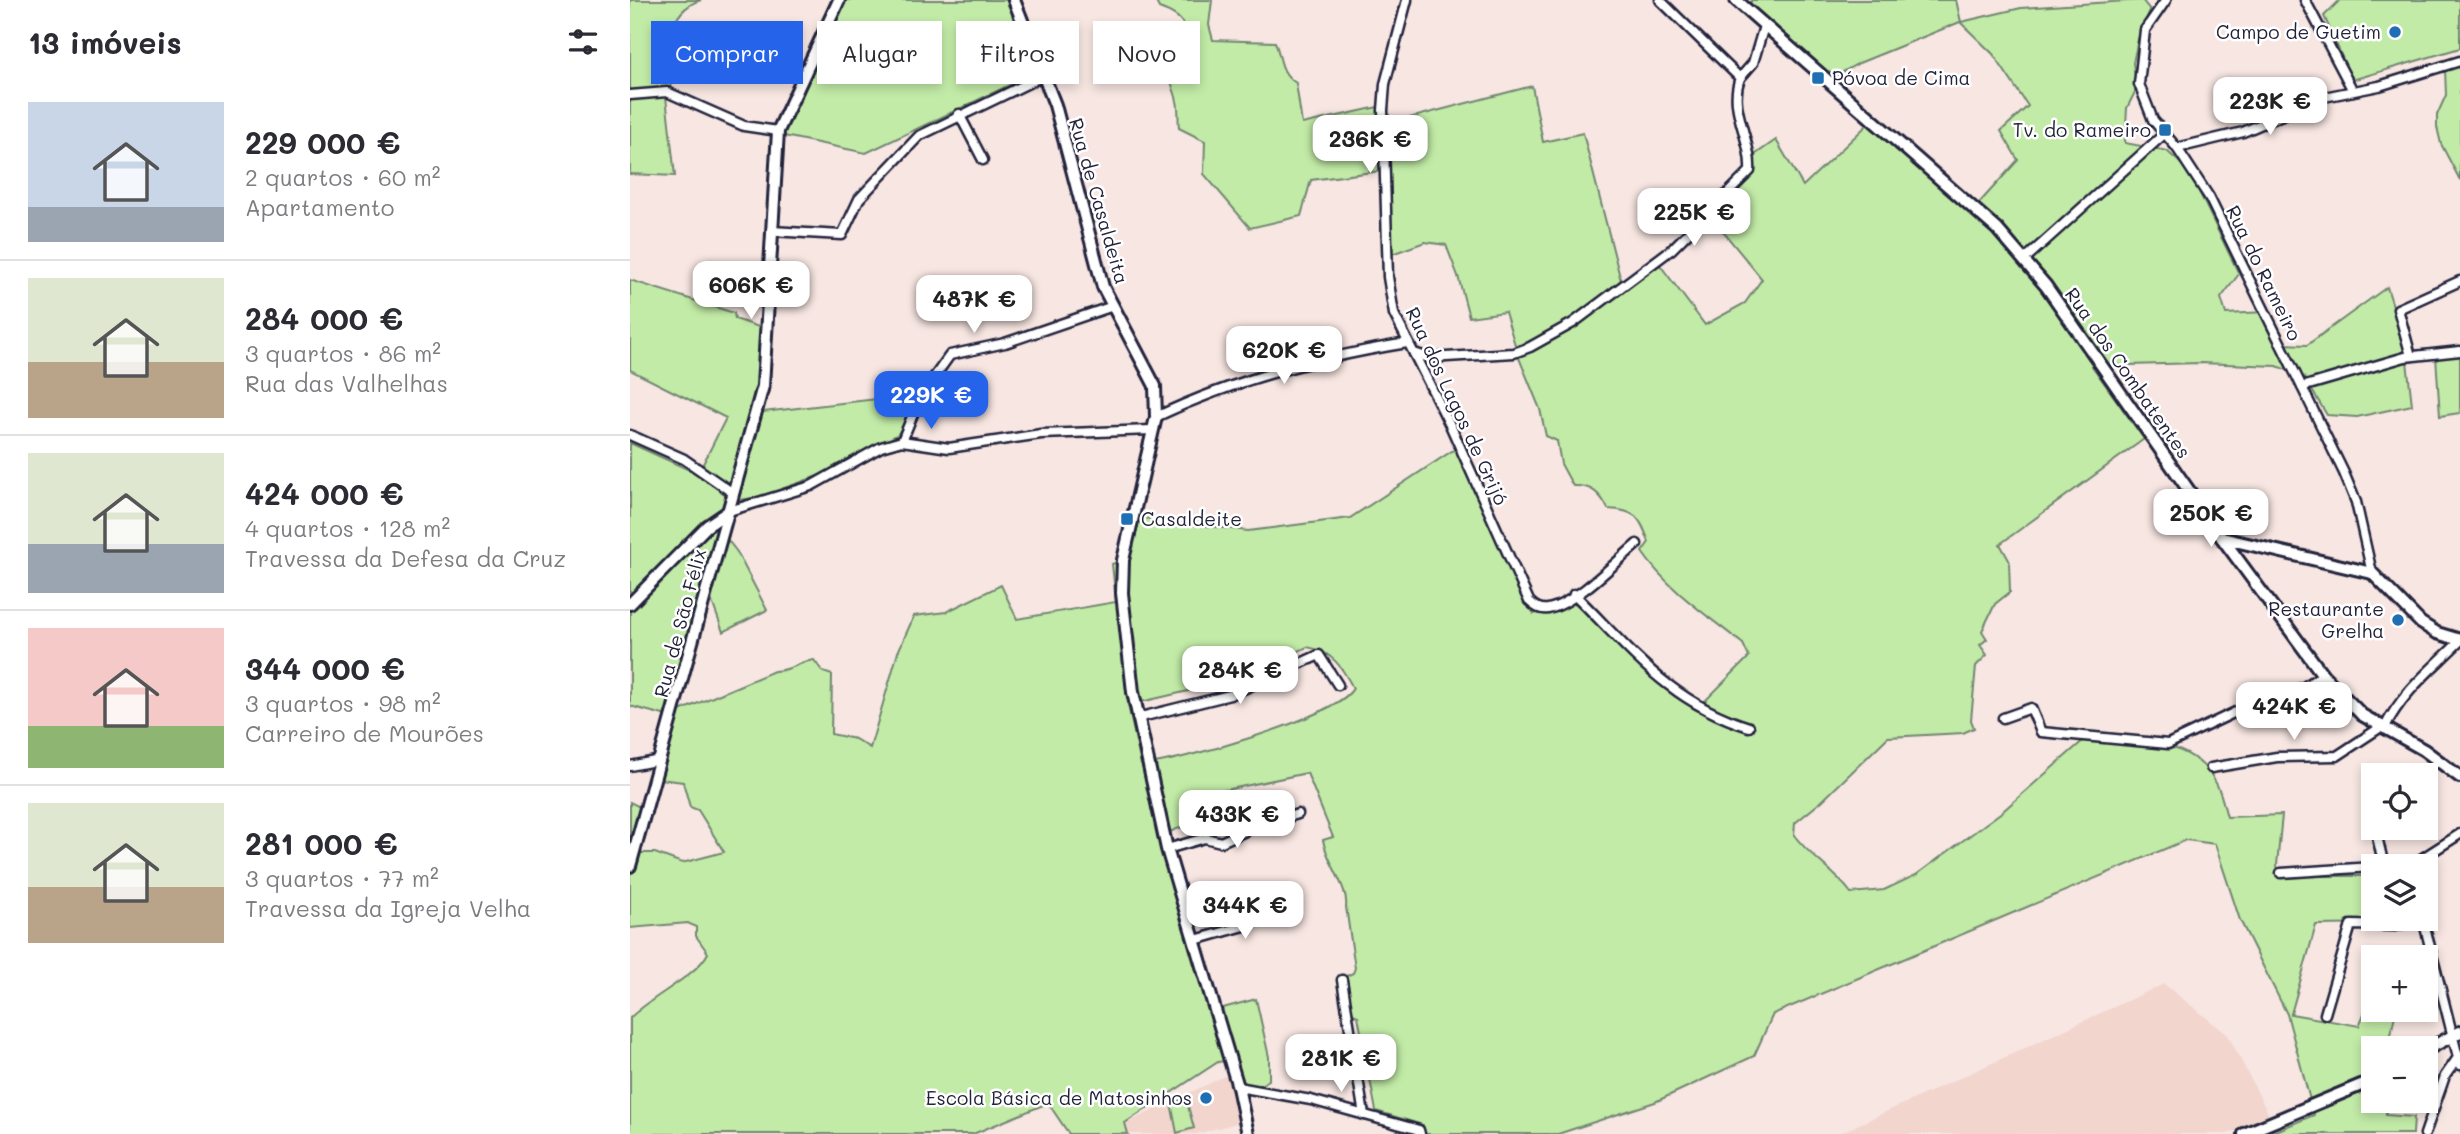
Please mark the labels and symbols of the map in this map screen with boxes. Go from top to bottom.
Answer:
place label: Campo de Guetim [2216,19,2381,44]
marker: Campo de Guetim [2387,24,2403,40]
place label: Póvoa de Cima [1832,65,1970,90]
marker: Póvoa de Cima [1810,70,1826,86]
pin: 223K € [2213,78,2327,137]
street label: Rua de Casaldeita [1064,115,1135,287]
pin: 236K € [1313,116,1427,175]
place label: Tv. do Rameiro [2013,117,2151,142]
marker: Tv. do Rameiro [2157,122,2173,138]
pin: 225K € [1637,188,1751,248]
street label: Rua do Rameiro [2221,201,2308,345]
pin: 606K € [694,262,808,321]
pin: 487K € [917,276,1031,335]
street label: Rua dos Combatentes [2060,282,2197,463]
street label: Rua dos Lagos de Grijó [1401,303,1514,509]
pin: 620K € [1227,326,1341,386]
pin: 229K € [874,372,988,431]
pin: 250K € [2154,490,2268,549]
place label: Casaldeite [1141,506,1242,531]
marker: Casaldeite [1119,511,1135,527]
street label: Rua de São Félix [648,546,711,700]
place label: Restaurante Grelha [2268,596,2384,643]
marker: Restaurante Grelha [2390,612,2406,628]
pin: 284K € [1183,646,1297,706]
pin: 424K € [2237,682,2351,742]
pin: 433K € [1180,790,1294,850]
pin: 344K € [1188,881,1302,941]
pin: 281K € [1284,1034,1398,1094]
place label: Escola Básica de Matosinhos [926,1085,1192,1110]
marker: Escola Básica de Matosinhos [1198,1090,1214,1106]

